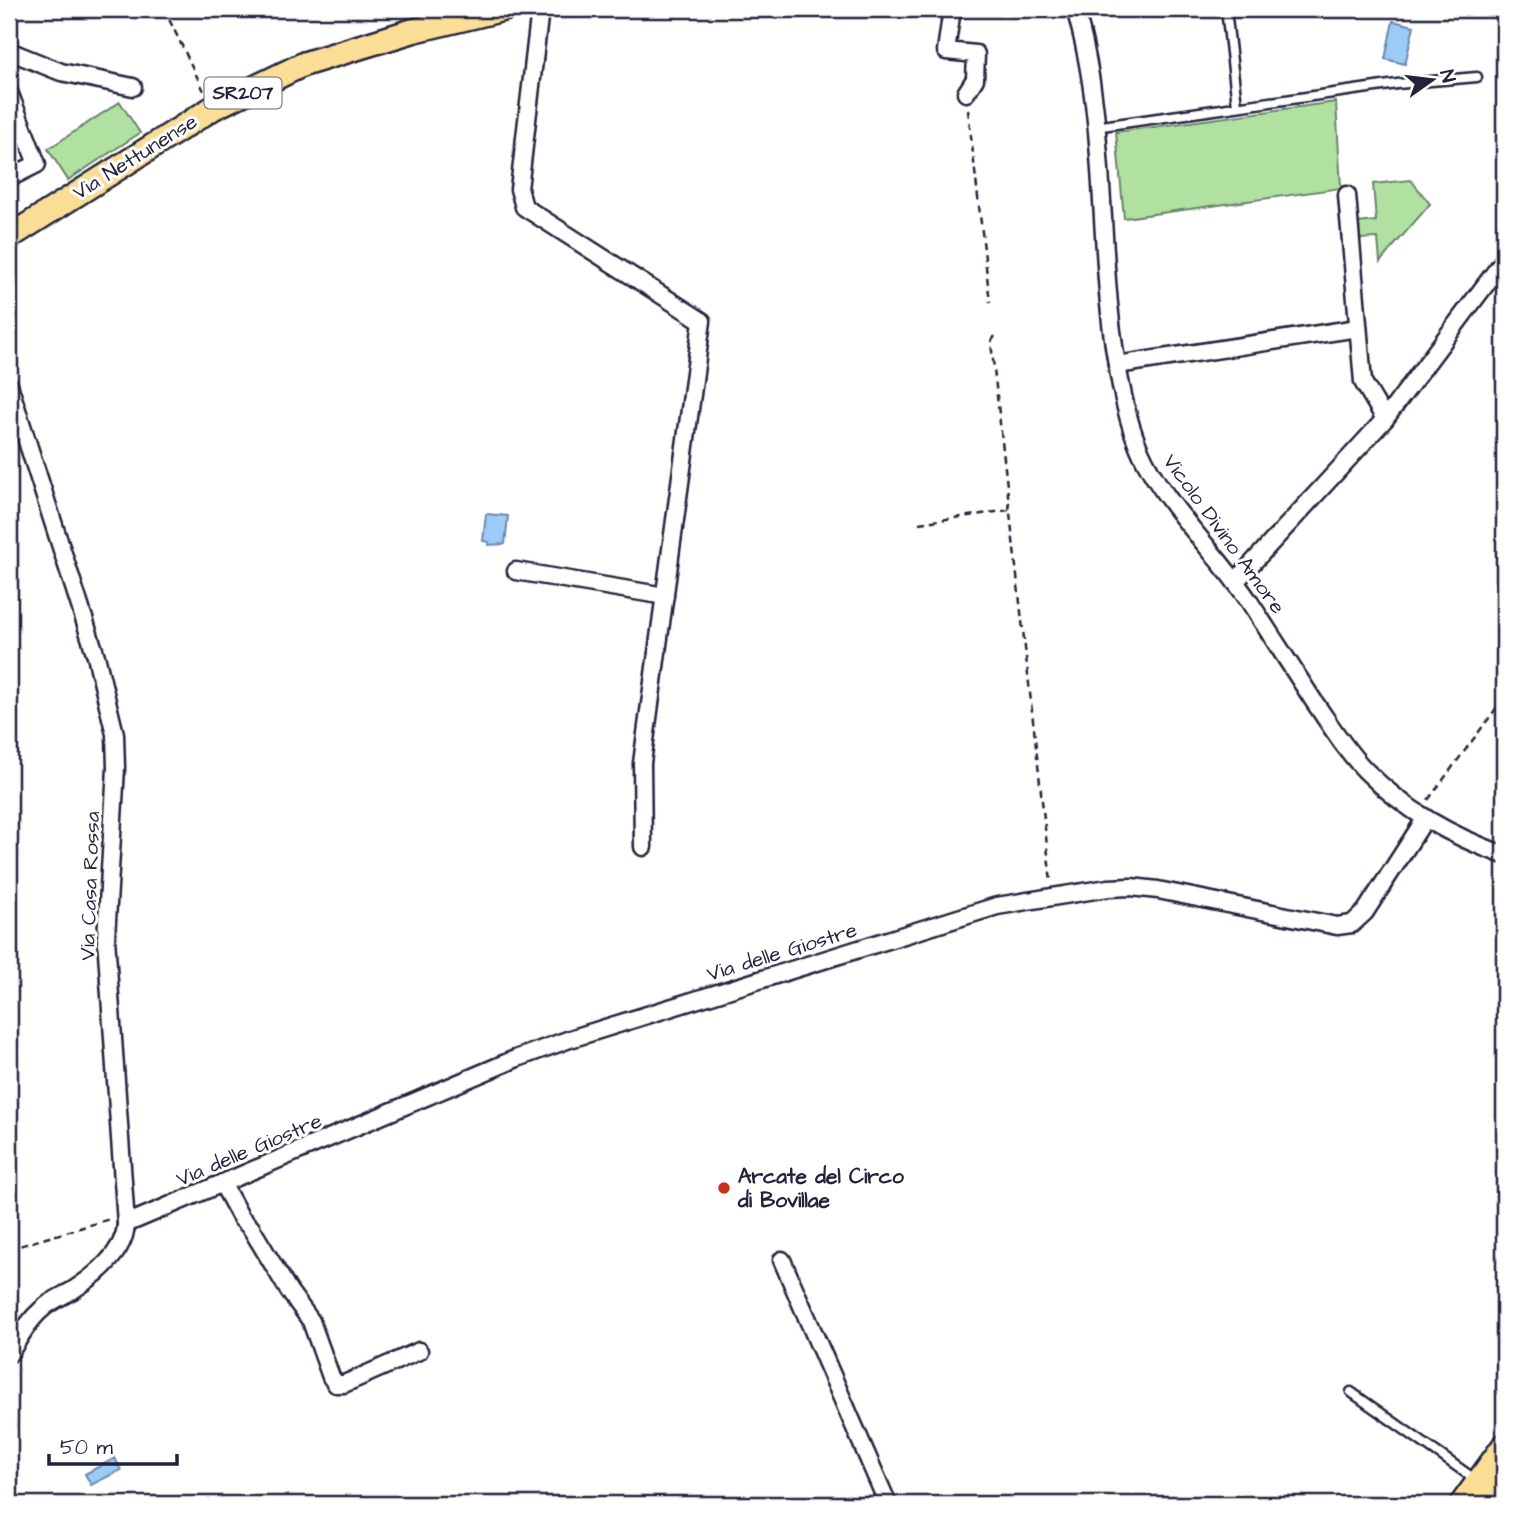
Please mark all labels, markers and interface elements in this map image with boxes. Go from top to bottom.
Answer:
north arrow [1398,46,1468,116]
text: N [1432,67,1462,85]
road number: SR207 [204,78,282,108]
street label: Via Nettunense [67,107,203,207]
street label: Vicolo Divino Amore [1156,448,1292,620]
street label: Via Casa Rossa [73,811,107,961]
street label: Via delle Giostre [703,915,861,989]
street label: Via delle Giostre [172,1106,326,1194]
place label: Arcate del Circo di Bovillae [737,1162,904,1215]
marker: Arcate del Circo di Bovillae [716,1180,732,1196]
scale bar [49,1422,177,1466]
text: 50 m [60,1433,114,1462]

